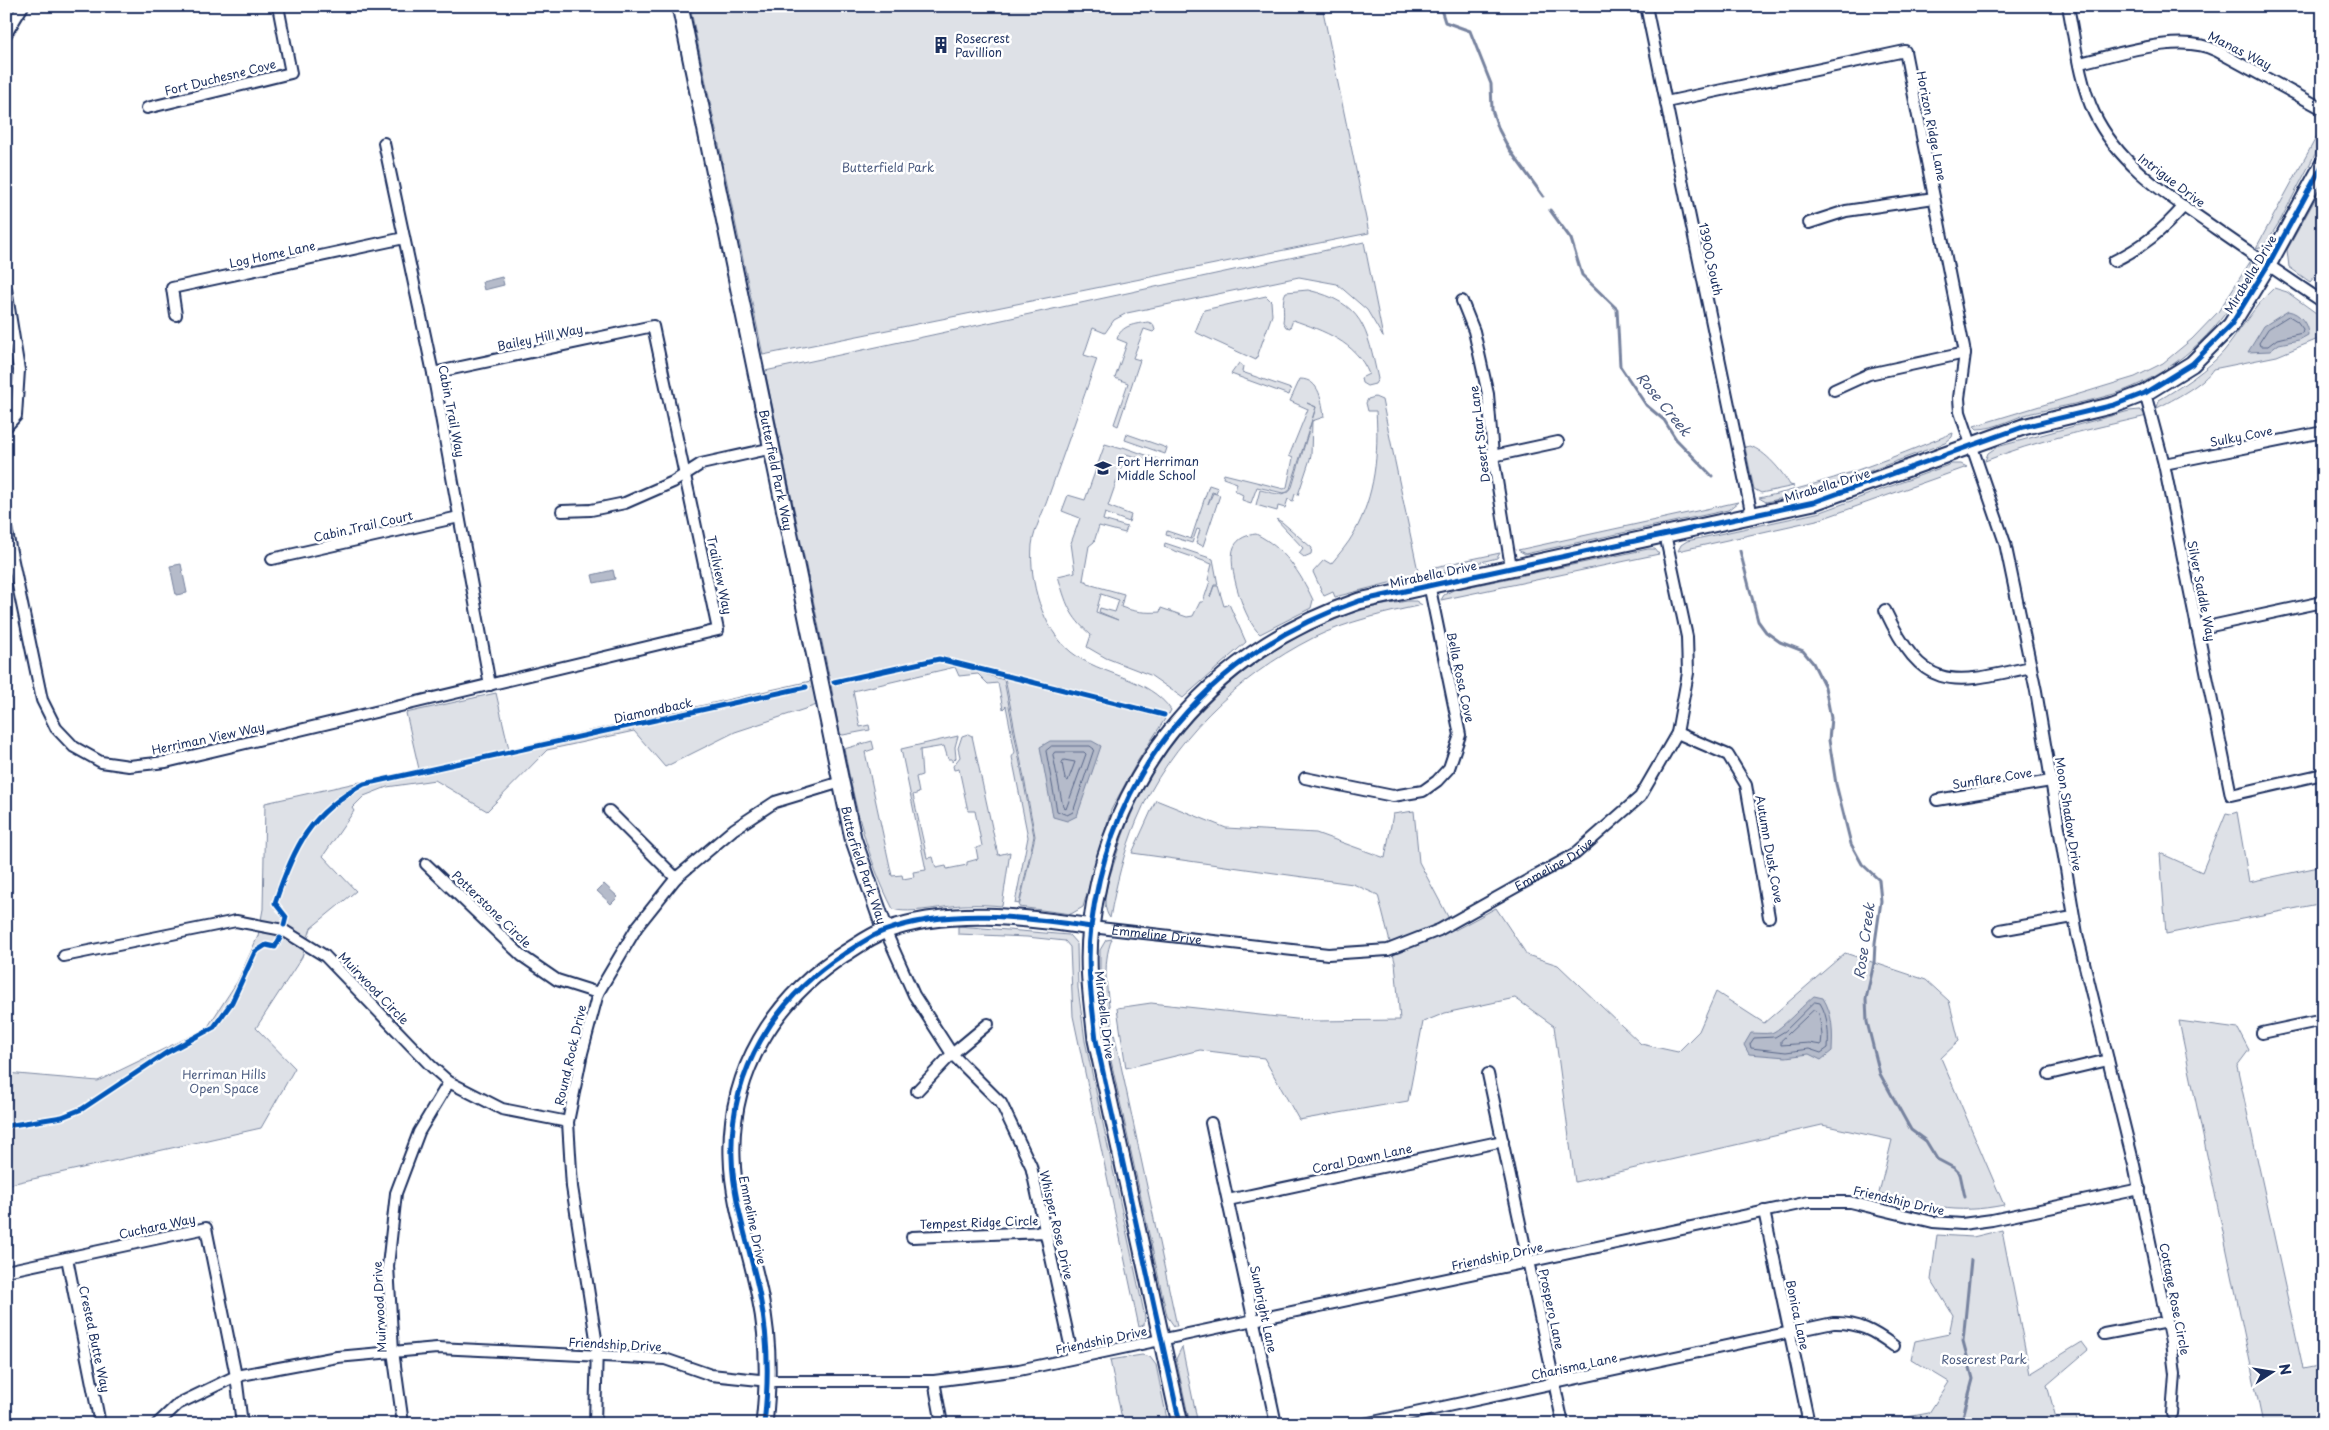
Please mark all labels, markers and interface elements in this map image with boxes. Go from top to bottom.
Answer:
street label: Manas Way [2205,26,2275,74]
place label: Rosecrest Pavillion [955,29,1010,61]
building icon: Rosecrest Pavillion [931,35,951,55]
street label: Fort Duchesne Cove [162,54,278,100]
street label: Horizon Ridge Lane [1912,69,1952,183]
street label: Intrigue Drive [2135,149,2209,211]
park label: Butterfield Park [842,158,934,176]
street label: 13900 South [1694,221,1728,297]
street label: Mirabella Drive [2219,231,2281,317]
street label: Log Home Lane [227,236,317,272]
street label: Bailey Hill Way [495,319,585,355]
street label: Cabin Trail Way [434,363,470,459]
water label: Rose Creek [1632,368,1697,442]
street label: Desert Star Lane [1464,384,1494,483]
street label: Butterfield Park Way [755,408,798,532]
street label: Sulky Cove [2208,421,2274,451]
place label: Fort Herriman Middle School [1117,452,1199,484]
school or university icon: Fort Herriman Middle School [1093,458,1113,478]
street label: Mirabella Drive [1782,463,1872,507]
street label: Cabin Trail Court [312,506,414,546]
street label: Trailview Way [703,534,737,616]
street label: Silver Saddle Way [2183,539,2221,643]
street label: Mirabella Drive [1388,556,1478,592]
street label: Bella Rosa Cove [1443,630,1479,724]
street label: Diamondback [612,693,694,727]
street label: Herriman View Way [150,717,266,759]
street label: Moon Shadow Drive [2051,756,2087,872]
street label: Sunflare Cove [1951,763,2033,793]
street label: Autumn Dusk Cove [1752,793,1788,905]
street label: Butterfield Park Way [837,804,891,927]
street label: Emmeline Drive [1511,833,1597,895]
street label: Potterstone Circle [448,866,536,952]
water label: Rose Creek [1848,900,1880,980]
street label: Emmeline Drive [1111,920,1203,949]
street label: Muirwood Circle [335,948,414,1029]
street label: Mirabella Drive [1091,970,1119,1060]
street label: Round Rock Drive [550,1003,590,1107]
park label: Herriman Hills Open Space [182,1065,266,1097]
street label: Coral Dawn Lane [1310,1138,1414,1177]
street label: Whisper Rose Drive [1036,1169,1078,1281]
street label: Emmeline Drive [735,1174,771,1266]
street label: Friendship Drive [1852,1181,1946,1219]
street label: Cuchara Way [117,1209,197,1243]
street label: Tempest Ridge Circle [920,1211,1039,1233]
street label: Friendship Drive [1450,1238,1544,1274]
street label: Cottage Rose Circle [2155,1241,2195,1357]
street label: Muirwood Drive [368,1261,390,1353]
street label: Sunbright Lane [1246,1264,1282,1355]
street label: Prospero Lane [1535,1267,1569,1351]
street label: Bonica Lane [1782,1278,1814,1352]
street label: Crested Butte Way [75,1284,115,1394]
street label: Friendship Drive [1054,1322,1148,1358]
street label: Friendship Drive [568,1333,662,1355]
street label: Charisma Lane [1529,1348,1619,1384]
north arrow [2246,1348,2296,1398]
park label: Rosecrest Park [1941,1350,2027,1368]
text: N [2274,1362,2297,1377]

